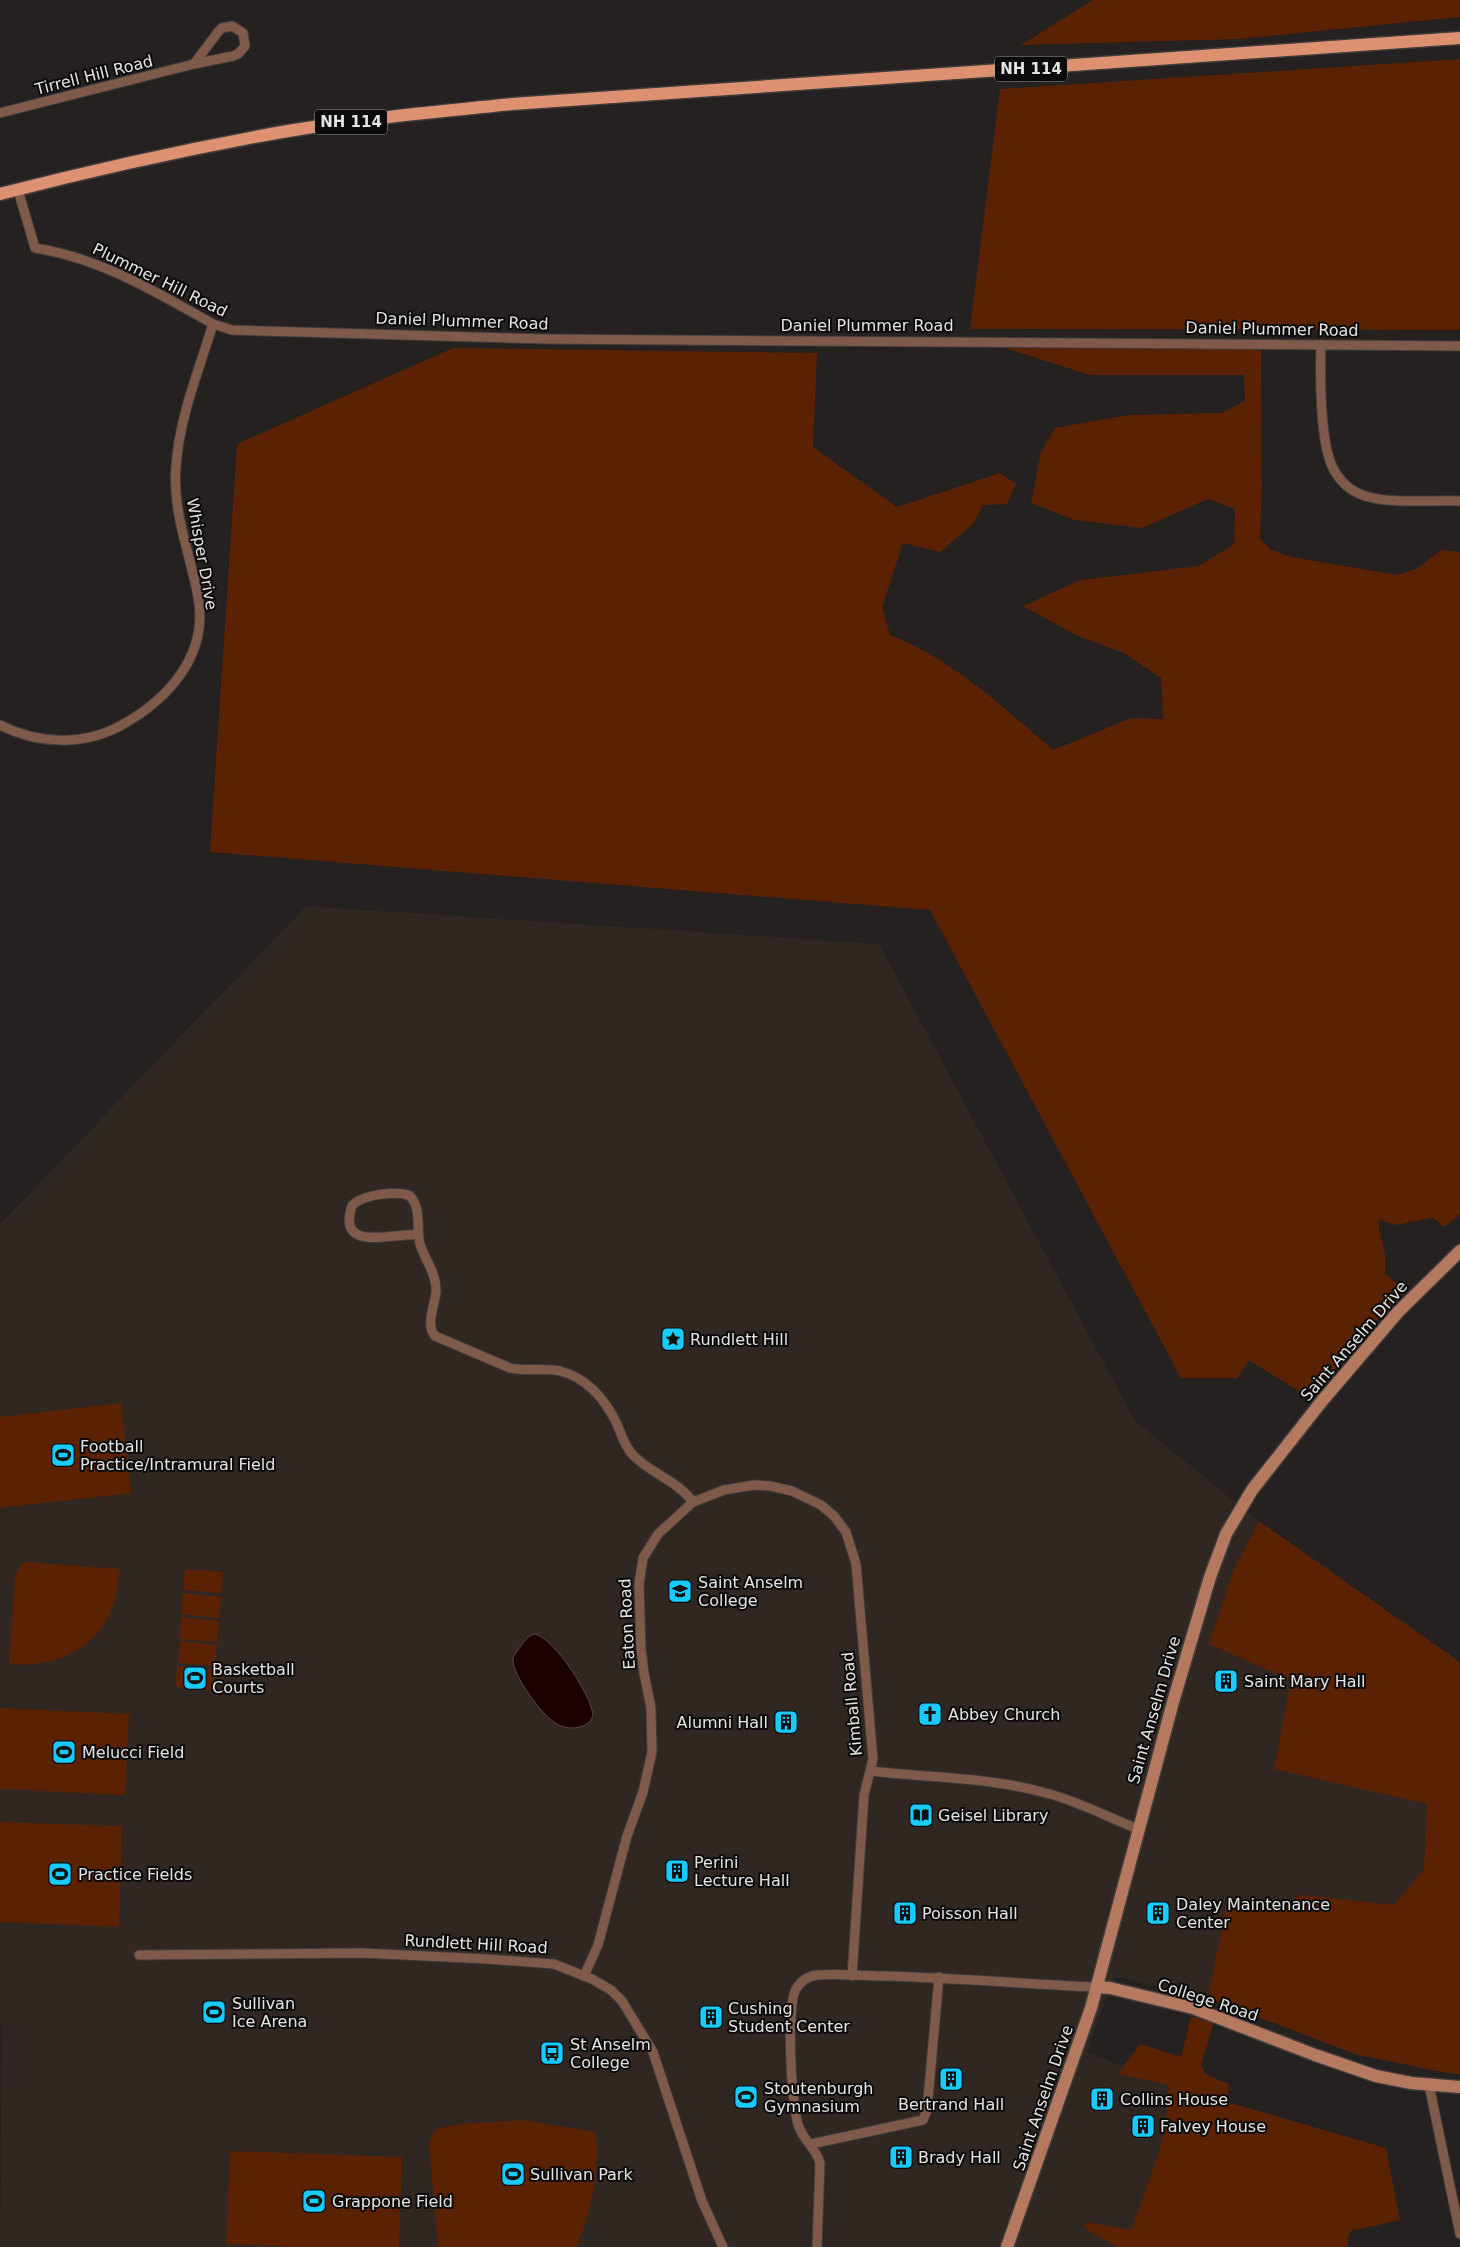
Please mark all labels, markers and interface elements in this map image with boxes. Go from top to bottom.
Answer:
street label: Tirrell Hill Road [32,51,155,99]
road number: NH 114 [995,56,1067,82]
road number: NH 114 [315,110,387,134]
street label: Plummer Hill Road [90,239,230,321]
street label: Daniel Plummer Road [375,308,549,334]
street label: Daniel Plummer Road [780,316,954,335]
street label: Daniel Plummer Road [1185,318,1359,340]
street label: Whisper Drive [183,497,221,611]
street label: Saint Anselm Drive [1297,1277,1411,1405]
place icon: Rundlett Hill [660,1326,686,1352]
place label: Rundlett Hill [690,1330,788,1349]
place label: Football Practice/Intramural Field [80,1437,275,1474]
sports icon: Football Practice/Intramural Field [50,1442,76,1468]
place label: Saint Anselm College [698,1573,803,1610]
street label: Eaton Road [615,1578,639,1670]
school or university icon: Saint Anselm College [667,1578,693,1604]
street label: Saint Anselm Drive [1124,1634,1184,1786]
street label: Kimball Road [838,1651,866,1757]
place label: Basketball Courts [212,1660,295,1697]
sports icon: Basketball Courts [182,1665,208,1691]
building icon: Saint Mary Hall [1213,1668,1239,1694]
place label: Saint Mary Hall [1244,1672,1365,1691]
church icon: Abbey Church [917,1701,943,1727]
place label: Abbey Church [948,1705,1060,1724]
building icon: Alumni Hall [773,1709,799,1735]
place label: Alumni Hall [676,1713,768,1732]
sports icon: Melucci Field [51,1739,77,1765]
place label: Melucci Field [82,1743,184,1762]
library icon: Geisel Library [908,1802,934,1828]
place label: Geisel Library [938,1806,1048,1825]
place label: Perini Lecture Hall [694,1853,790,1890]
building icon: Perini Lecture Hall [664,1858,690,1884]
sports icon: Practice Fields [47,1861,73,1887]
place label: Practice Fields [78,1865,192,1884]
place label: Daley Maintenance Center [1176,1895,1330,1932]
building icon: Poisson Hall [892,1900,918,1926]
building icon: Daley Maintenance Center [1145,1900,1171,1926]
place label: Poisson Hall [922,1904,1018,1923]
street label: Rundlett Hill Road [404,1931,548,1957]
street label: College Road [1155,1975,1261,2025]
place label: Sullivan Ice Arena [232,1994,307,2031]
sports icon: Sullivan Ice Arena [201,1999,227,2025]
place label: Cushing Student Center [728,1999,850,2036]
building icon: Cushing Student Center [698,2004,724,2030]
street label: Saint Anselm Drive [1009,2023,1077,2173]
place label: St Anselm College [570,2035,651,2072]
bus stop icon: St Anselm College [539,2040,565,2066]
building icon: Bertrand Hall [938,2066,964,2092]
place label: Stoutenburgh Gymnasium [764,2079,874,2116]
sports icon: Stoutenburgh Gymnasium [733,2084,759,2110]
building icon: Collins House [1089,2086,1115,2112]
place label: Collins House [1120,2090,1228,2109]
place label: Bertrand Hall [898,2095,1004,2114]
building icon: Falvey House [1130,2113,1156,2139]
place label: Falvey House [1160,2117,1266,2136]
building icon: Brady Hall [888,2144,914,2170]
place label: Brady Hall [918,2148,1001,2167]
sports icon: Sullivan Park [500,2161,526,2187]
place label: Sullivan Park [530,2165,633,2184]
sports icon: Grappone Field [301,2188,327,2214]
place label: Grappone Field [332,2192,453,2211]

